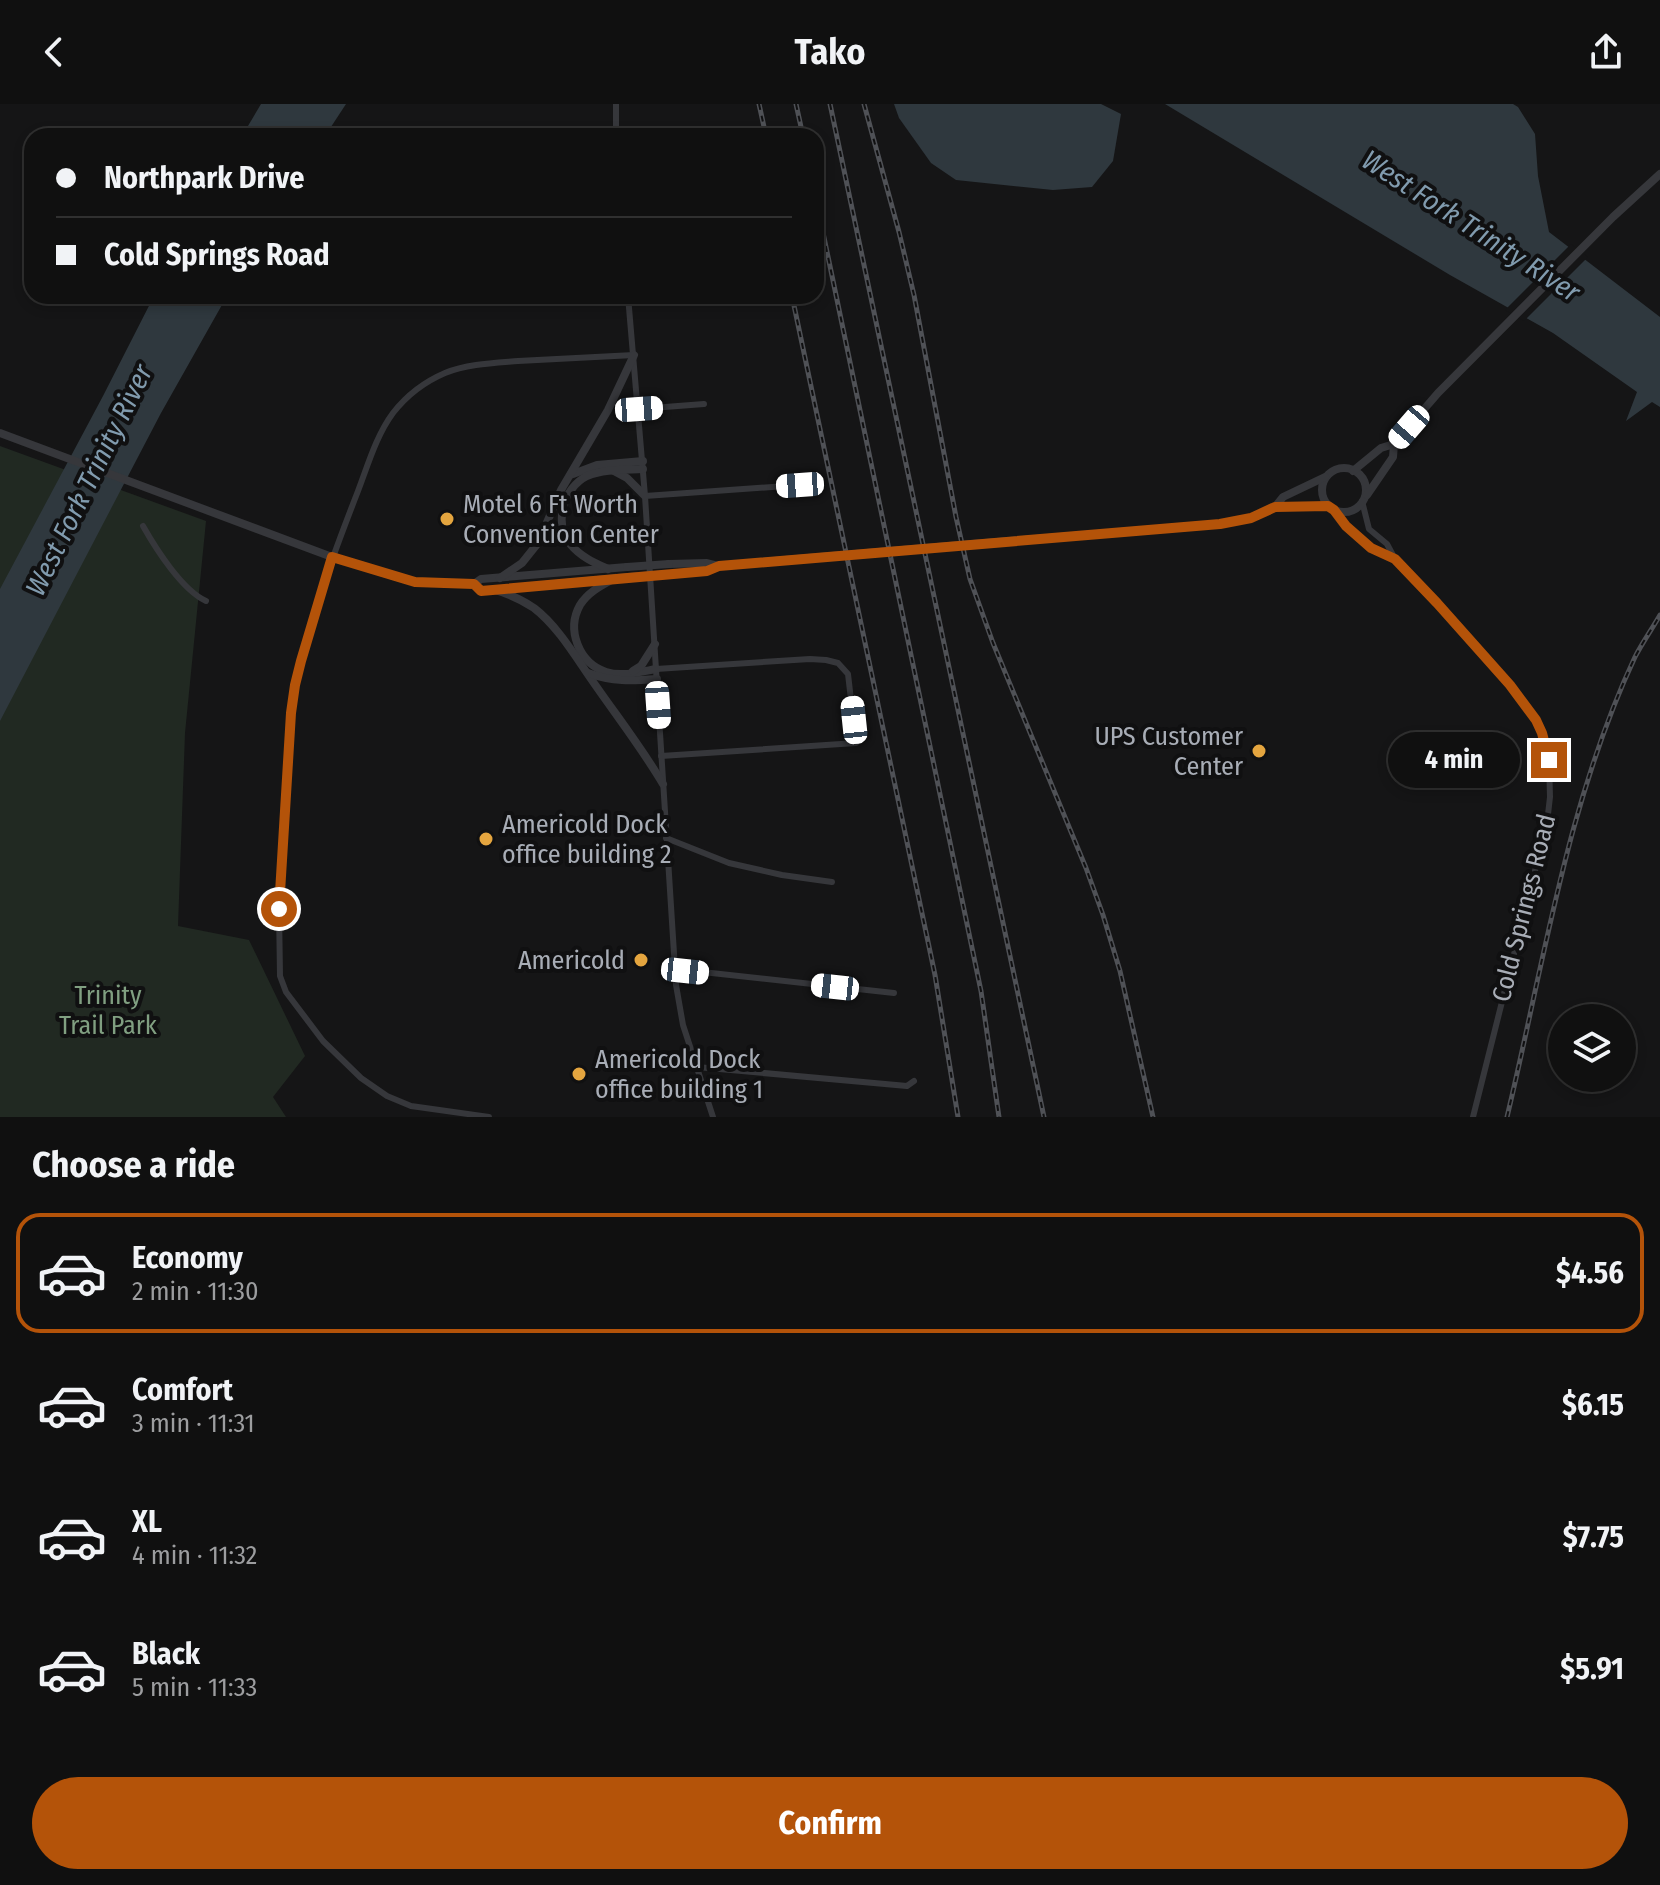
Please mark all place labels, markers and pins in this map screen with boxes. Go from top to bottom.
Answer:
place label: Motel 6 Ft Worth Convention Center [463,489,659,550]
marker: Motel 6 Ft Worth Convention Center [438,510,456,528]
place label: UPS Customer Center [1094,721,1243,782]
marker: UPS Customer Center [1250,742,1268,760]
place label: Americold Dock office building 2 [502,809,672,870]
marker: Americold Dock office building 2 [477,830,495,848]
place label: Americold [518,945,625,976]
marker: Americold [632,951,650,969]
place label: Americold Dock office building 1 [595,1044,763,1105]
marker: Americold Dock office building 1 [570,1065,588,1083]

